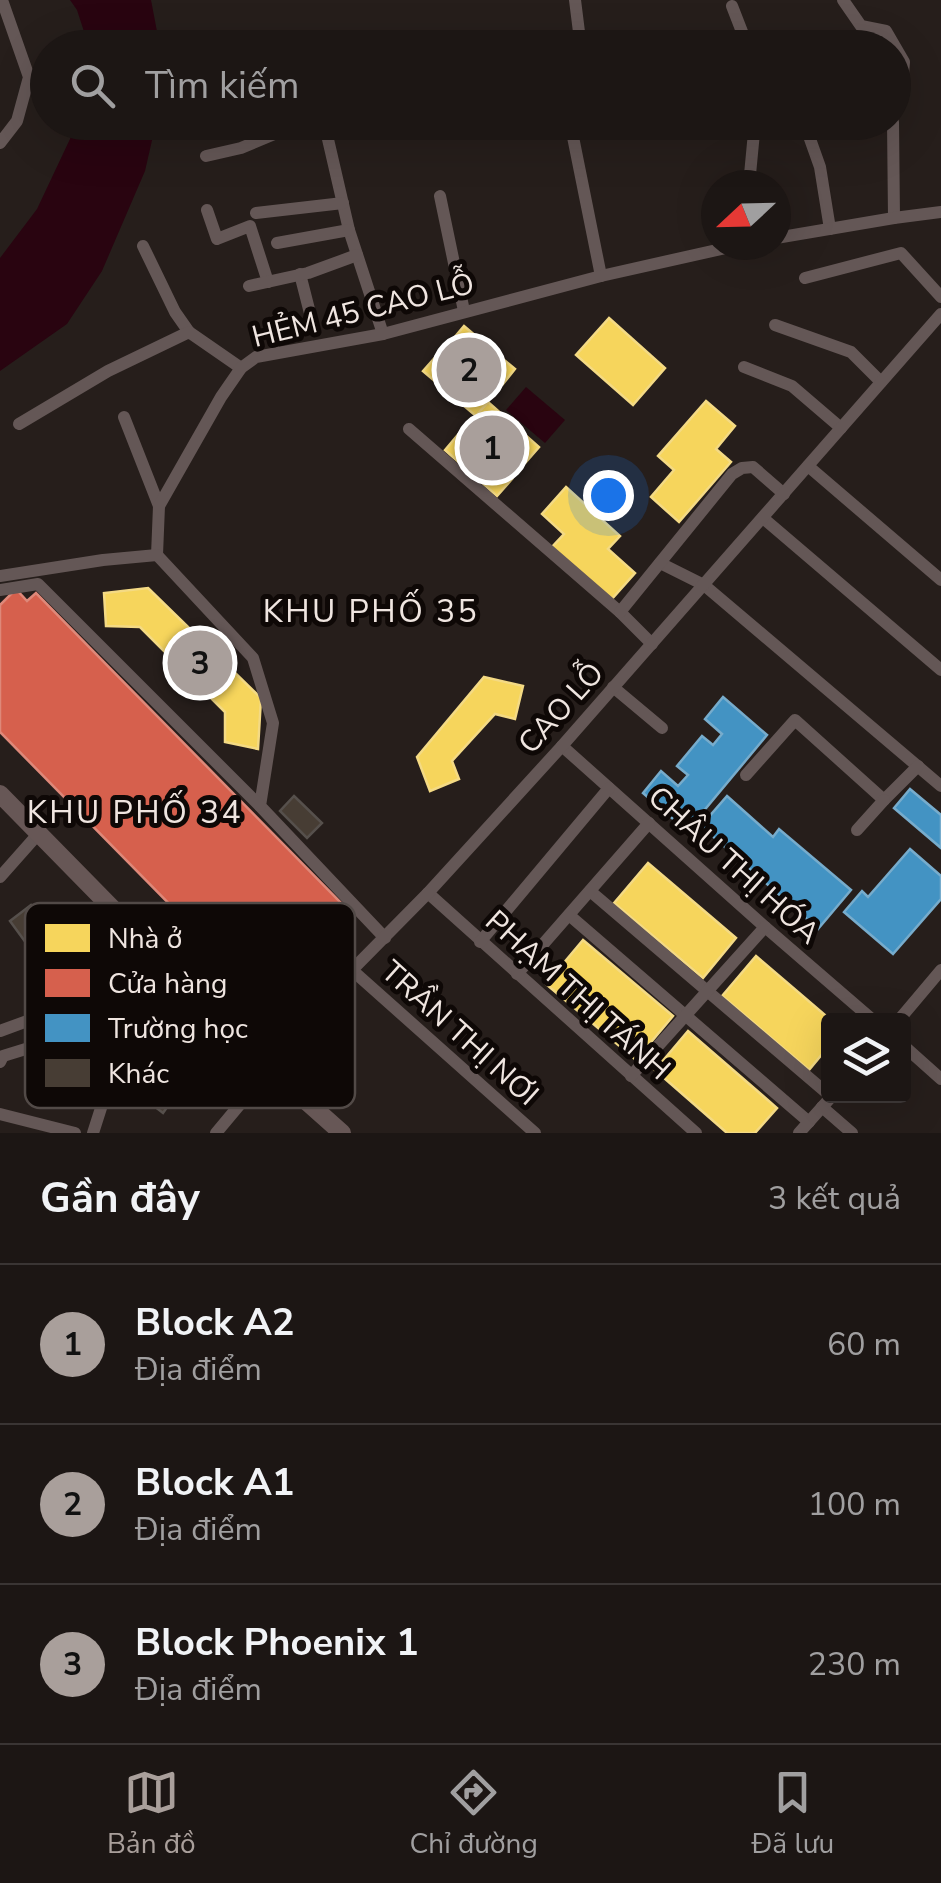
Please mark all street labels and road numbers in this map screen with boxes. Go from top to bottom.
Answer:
street label: HẺM 45 CAO LỖ [248,262,478,358]
street label: CAO LỖ [509,653,613,763]
street label: CHÂU THỊ HÓA [639,777,828,954]
street label: PHẠM THỊ TÁNH [476,901,679,1090]
street label: TRẦN THỊ NƠI [372,951,548,1115]

